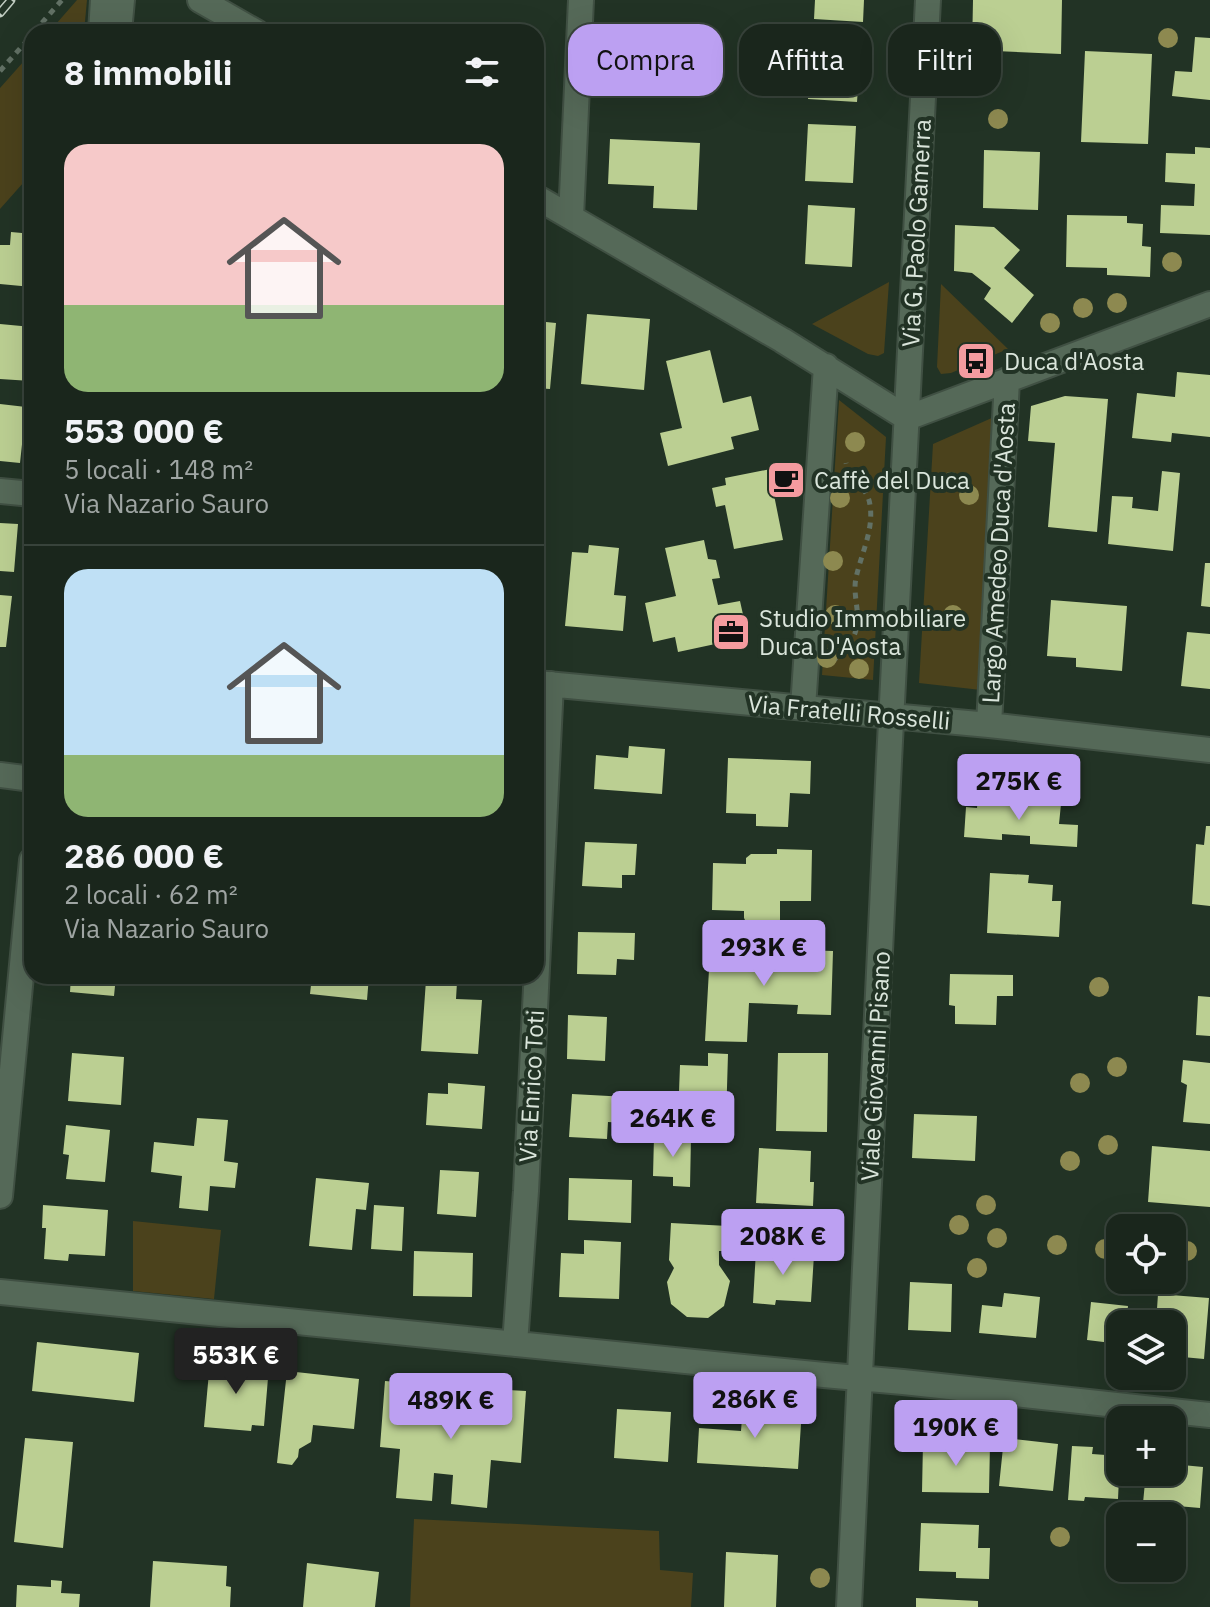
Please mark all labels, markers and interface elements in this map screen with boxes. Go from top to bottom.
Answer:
chip: Compra [568,24,723,96]
chip: Affitta [739,24,872,96]
chip: Filtri [888,24,1001,96]
text: 8 immobili [64,50,233,94]
icon: filters [460,50,504,94]
street label: Via G. Paolo Gamerra [894,118,938,348]
icon: home [212,196,356,340]
bus stop icon: Duca d'Aosta [955,340,997,382]
place label: Duca d'Aosta [1004,345,1145,377]
street label: Largo Amedeo Duca d'Aosta [974,402,1022,704]
text: 553 000 € [64,408,224,452]
text: 5 locali · 148 m² [64,452,253,486]
cafe icon: Caffè del Duca [765,459,807,501]
place label: Caffè del Duca [814,464,970,496]
text: Via Nazario Sauro [64,486,269,520]
place label: Studio Immobiliare Duca D'Aosta [759,602,966,662]
office icon: Studio Immobiliare Duca D'Aosta [710,611,752,653]
icon: home [212,621,356,765]
street label: Via Fratelli Rosselli [746,687,952,737]
pin: 275K € [954,754,1084,822]
text: 275K € [975,763,1063,797]
text: 286 000 € [64,833,224,877]
text: 2 locali · 62 m² [64,877,238,911]
text: Via Nazario Sauro [64,911,269,945]
pin: 293K € [699,920,829,988]
text: 293K € [720,929,808,963]
street label: Viale Giovanni Pisano [853,950,897,1182]
street label: Via Enrico Toti [511,1009,551,1163]
pin: 264K € [608,1091,738,1159]
text: 264K € [629,1100,717,1134]
pin: 208K € [718,1209,848,1277]
map controls [1106,1214,1186,1582]
button: locate [1106,1214,1186,1294]
text: 208K € [739,1218,827,1252]
button: layers [1106,1310,1186,1390]
pin: 553K € [171,1328,301,1396]
text: 553K € [192,1337,280,1371]
pin: 286K € [690,1372,820,1440]
pin: 489K € [386,1373,516,1441]
text: 286K € [711,1381,799,1415]
text: 489K € [407,1382,495,1416]
pin: 190K € [891,1400,1021,1468]
button: + [1106,1406,1186,1486]
text: 190K € [912,1409,1000,1443]
button: − [1106,1502,1186,1582]

